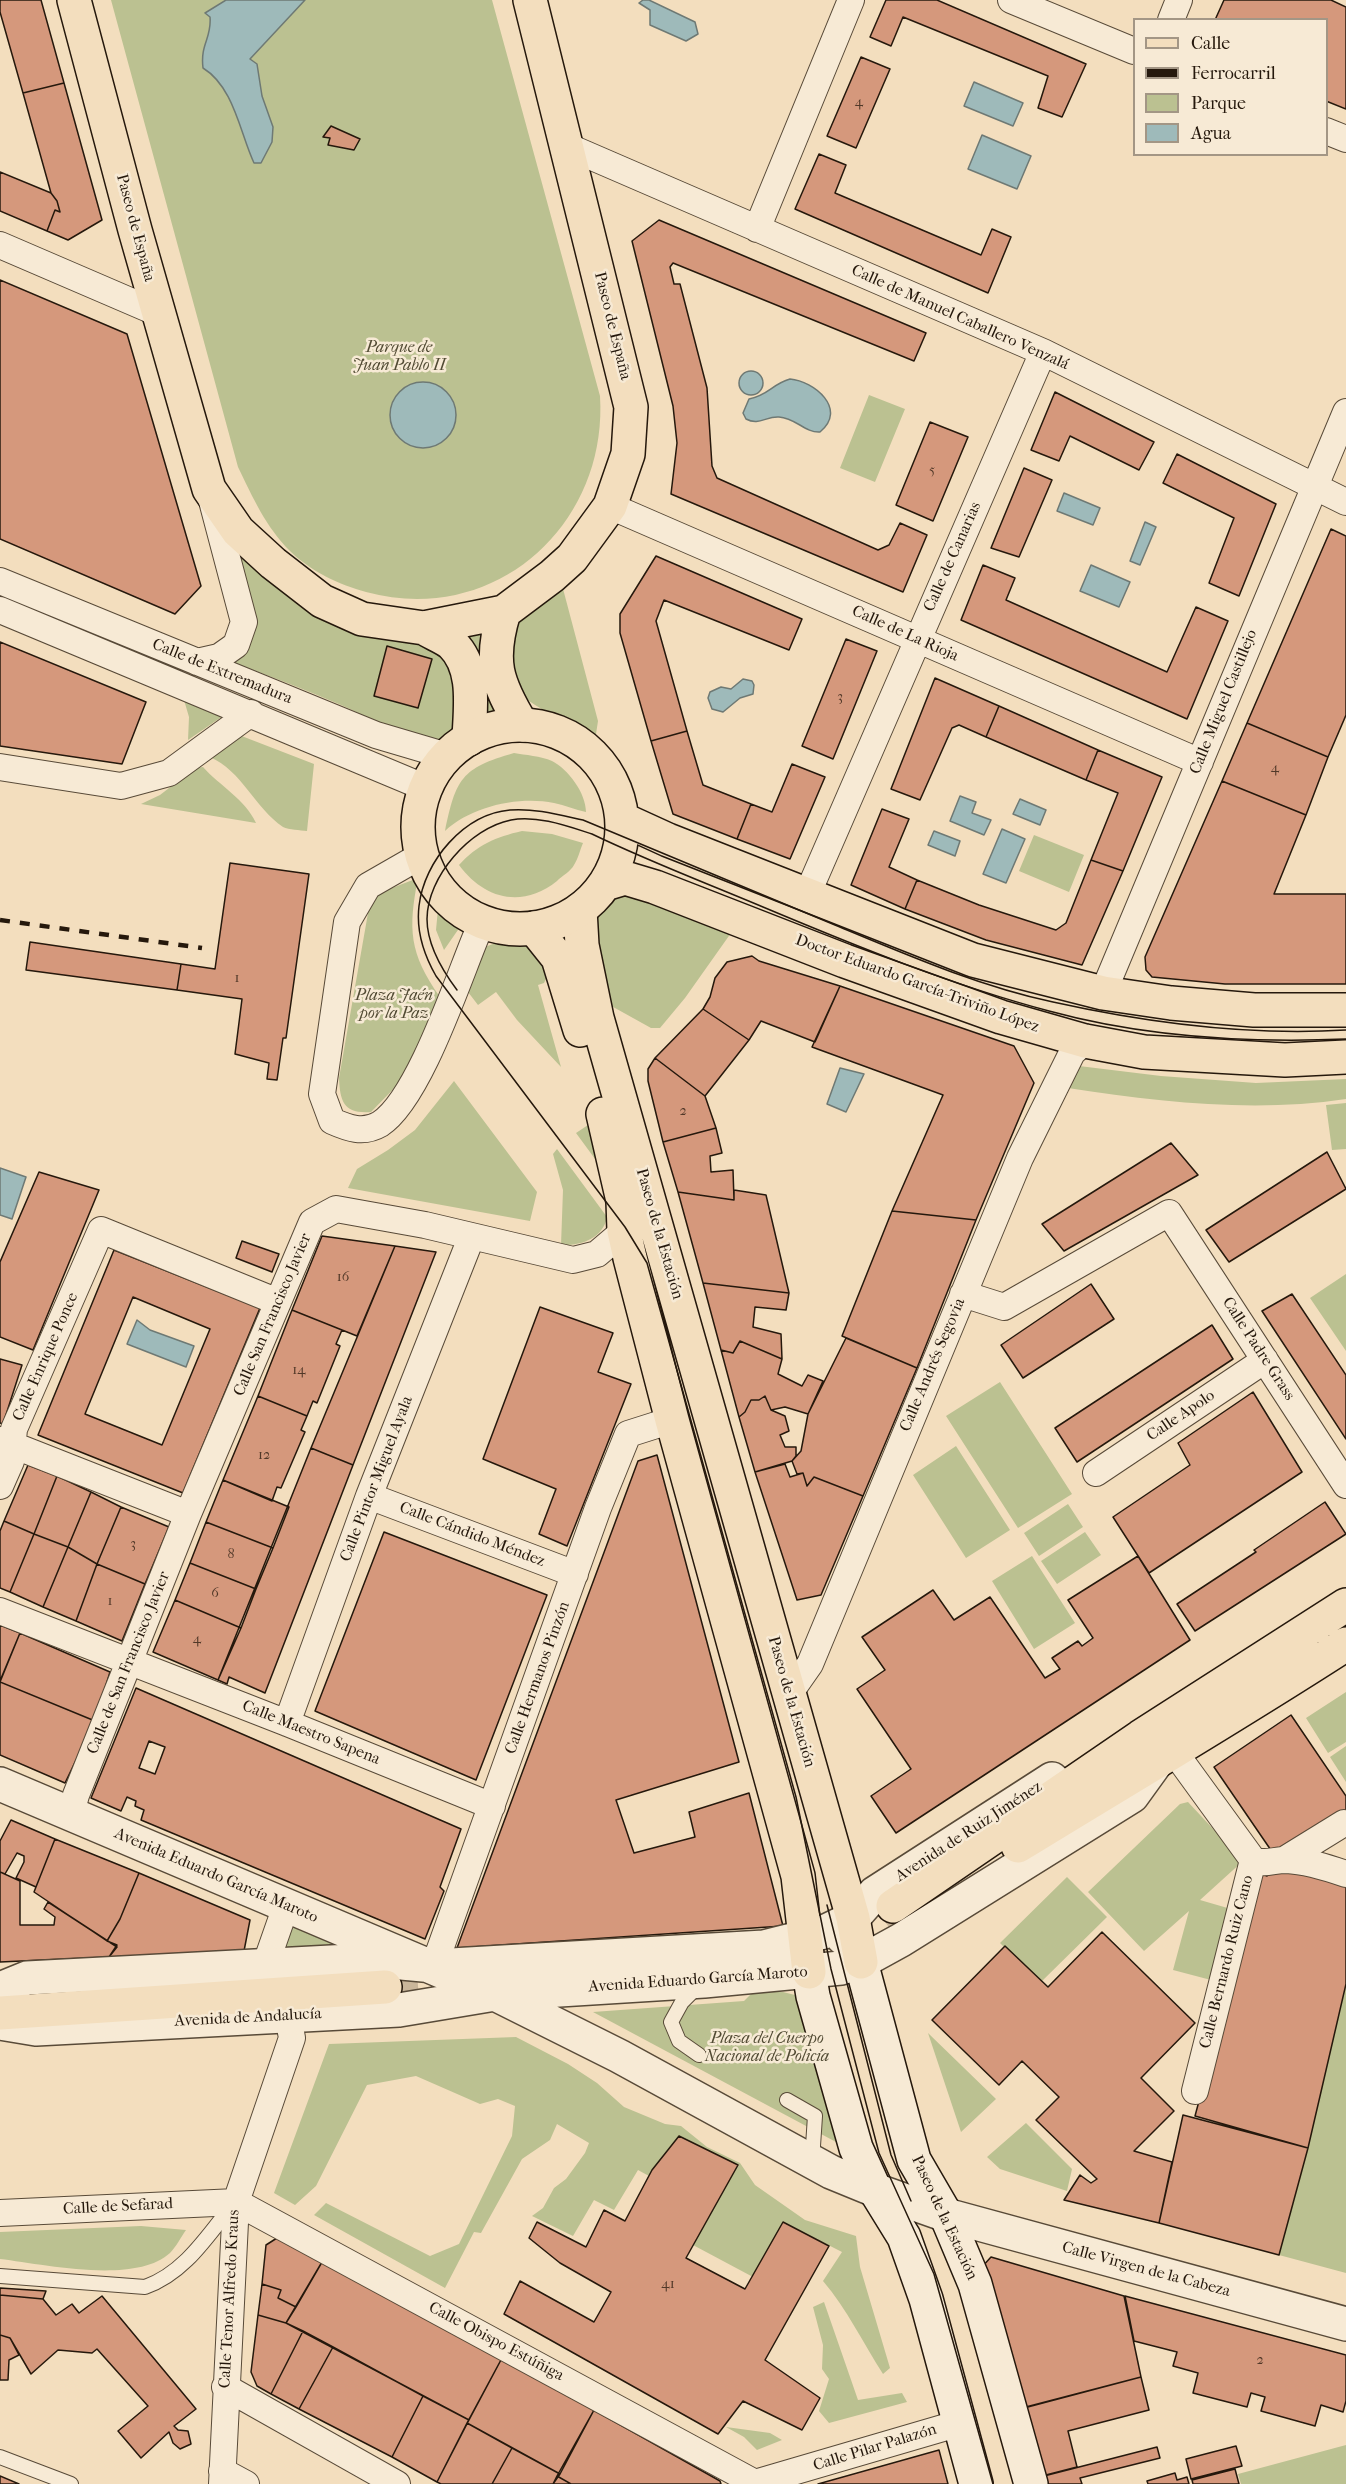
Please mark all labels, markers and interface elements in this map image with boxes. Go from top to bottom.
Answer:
legend [1133,18,1328,156]
text: Calle [1191,33,1230,54]
text: Ferrocarril [1191,63,1276,84]
text: Parque [1191,93,1246,114]
house number: 4 [855,95,863,111]
text: Agua [1191,123,1231,144]
street label: Paseo de España [111,172,159,284]
street label: Calle de Manuel Caballero Venzalá [848,261,1072,375]
street label: Paseo de España [589,270,635,382]
park label: Parque de Juan Pablo II [352,338,446,376]
house number: 5 [929,463,935,479]
street label: Calle de Canarias [920,499,986,615]
street label: Calle de La Rioja [849,602,961,666]
street label: Calle Miguel Castillejo [1186,627,1262,777]
street label: Calle de Extremadura [149,635,295,709]
house number: 3 [837,690,843,706]
house number: 4 [1271,761,1279,777]
street label: Doctor Eduardo García-Triviño López [793,931,1041,1037]
house number: 1 [235,971,239,987]
park label: Plaza Jaén por la Paz [355,986,433,1024]
house number: 2 [679,1104,687,1120]
street label: Paseo de la Estación [631,1166,687,1302]
street label: Calle San Francisco Javier [230,1231,316,1399]
house number: 16 [337,1270,349,1286]
street label: Calle Enrique Ponce [9,1290,83,1424]
street label: Calle Padre Grass [1217,1294,1299,1404]
street label: Calle Andrés Segovia [896,1295,970,1435]
house number: 14 [292,1363,306,1379]
street label: Calle Apolo [1143,1386,1219,1446]
street label: Calle Pintor Miguel Ayala [337,1393,417,1565]
house number: 12 [258,1448,270,1464]
street label: Calle Cándido Méndez [396,1498,548,1572]
house number: 3 [130,1537,136,1553]
house number: 8 [227,1547,235,1563]
street label: Calle de San Francisco Javier [84,1569,174,1757]
house number: 6 [211,1586,219,1602]
house number: 1 [108,1594,112,1610]
street label: Calle Hermanos Pinzón [501,1599,575,1757]
house number: 4 [193,1632,201,1648]
street label: Paseo de la Estación [763,1634,819,1770]
street label: Calle Maestro Sapena [239,1697,383,1769]
street label: Avenida de Ruiz Jiménez [892,1777,1046,1887]
street label: Avenida Eduardo García Maroto [111,1824,321,1928]
street label: Calle Bernardo Ruiz Cano [1196,1873,1258,2051]
street label: Avenida Eduardo García Maroto [588,1963,808,1997]
street label: Avenida de Andalucía [174,2005,322,2031]
park label: Plaza del Cuerpo Nacional de Policía [705,2029,829,2067]
street label: Paseo de la Estación [907,2153,981,2283]
street label: Calle de Sefarad [63,2195,173,2219]
street label: Calle Tenor Alfredo Kraus [216,2209,244,2389]
street label: Calle Virgen de la Cabeza [1060,2238,1232,2302]
house number: 41 [661,2277,675,2293]
street label: Calle Obispo Estúñiga [425,2298,567,2386]
house number: 2 [1256,2353,1264,2369]
street label: Calle Pilar Palazón [811,2420,939,2476]

